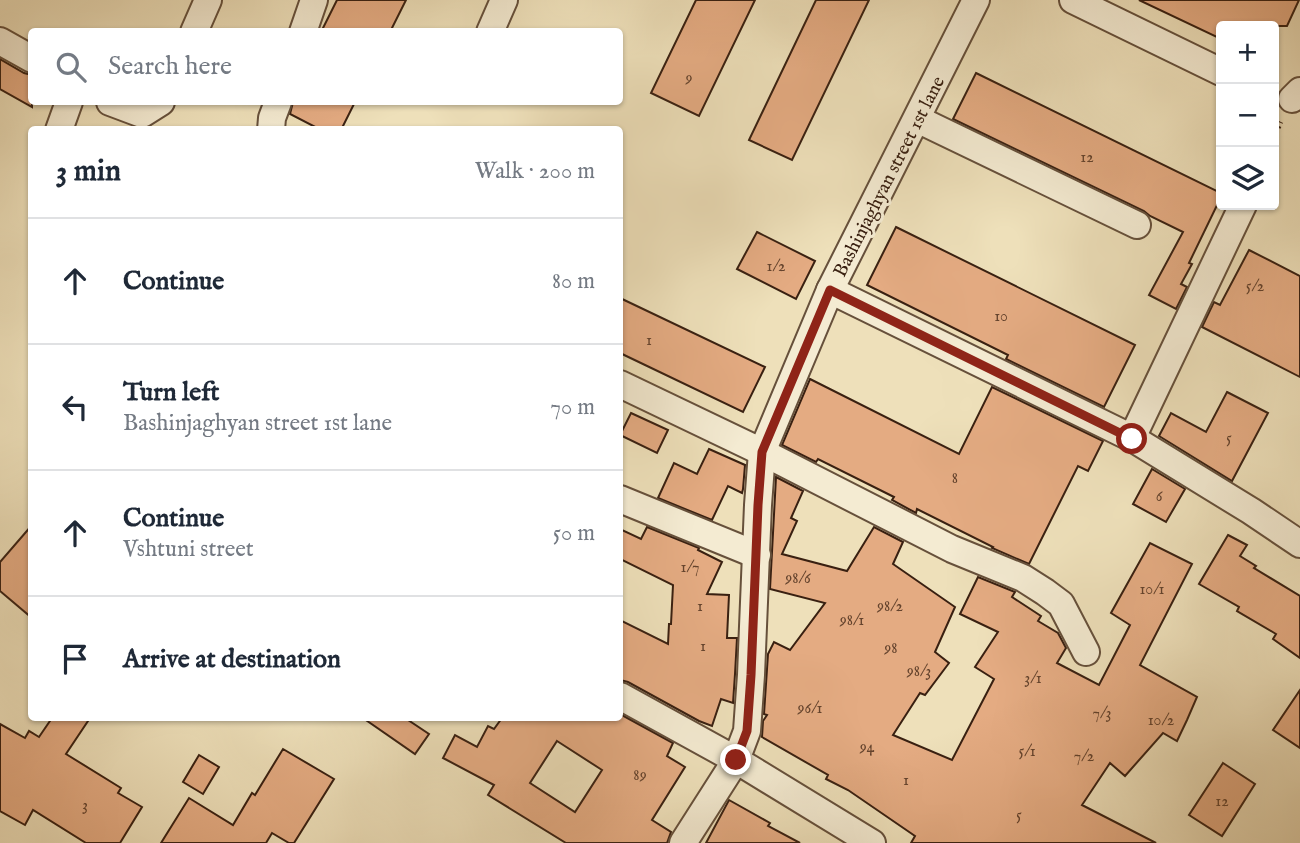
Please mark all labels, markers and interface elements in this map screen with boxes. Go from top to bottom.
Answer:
map controls [1216,21,1279,210]
button: + [1216,21,1279,84]
search box [28,28,623,105]
icon: search [52,48,90,86]
text: Search here [108,50,232,83]
house number: 9 [685,69,693,89]
street label: Bashinjaghyan street 1st lane [829,72,951,281]
button: − [1216,84,1279,147]
button: layers [1216,147,1279,210]
house number: 12 [1080,148,1094,168]
text: 3 min [56,153,121,191]
text: Walk · 200 m [475,157,595,186]
house number: 1/2 [767,257,785,277]
icon: ahead [56,262,94,300]
text: Continue [123,265,224,298]
text: 80 m [552,267,595,296]
house number: 5/2 [1246,277,1264,297]
house number: 10 [994,307,1008,327]
house number: 1 [646,331,652,351]
text: Turn left [123,376,220,409]
icon: left [56,388,94,426]
text: 70 m [550,393,595,422]
text: Bashinjaghyan street 1st lane [123,409,392,438]
route start [1116,423,1147,454]
house number: 5 [1226,429,1232,449]
house number: 8 [952,469,958,489]
house number: 6 [1156,487,1163,507]
text: Continue [123,502,224,535]
icon: ahead [56,514,94,552]
text: 50 m [553,519,595,548]
text: Vshtuni street [123,535,254,564]
house number: 1/7 [681,558,699,578]
house number: 98/6 [784,569,811,589]
house number: 10/1 [1139,580,1165,600]
house number: 1 [697,597,703,617]
house number: 98/2 [876,597,903,617]
house number: 98/1 [839,611,864,631]
house number: 1 [700,637,706,657]
house number: 98 [883,639,898,659]
icon: arrive [56,640,94,678]
text: Arrive at destination [123,643,341,676]
house number: 98/3 [906,662,931,682]
house number: 3/1 [1024,669,1042,689]
house number: 96/1 [796,699,823,719]
house number: 7/3 [1093,704,1111,724]
house number: 10/2 [1148,711,1174,731]
house number: 94 [859,738,875,758]
house number: 5/1 [1018,742,1036,762]
route end [720,744,751,775]
house number: 7/2 [1074,747,1094,767]
house number: 89 [633,766,647,786]
house number: 1 [903,771,909,791]
house number: 12 [1215,792,1229,812]
house number: 3 [82,796,88,816]
house number: 5 [1016,806,1022,826]

